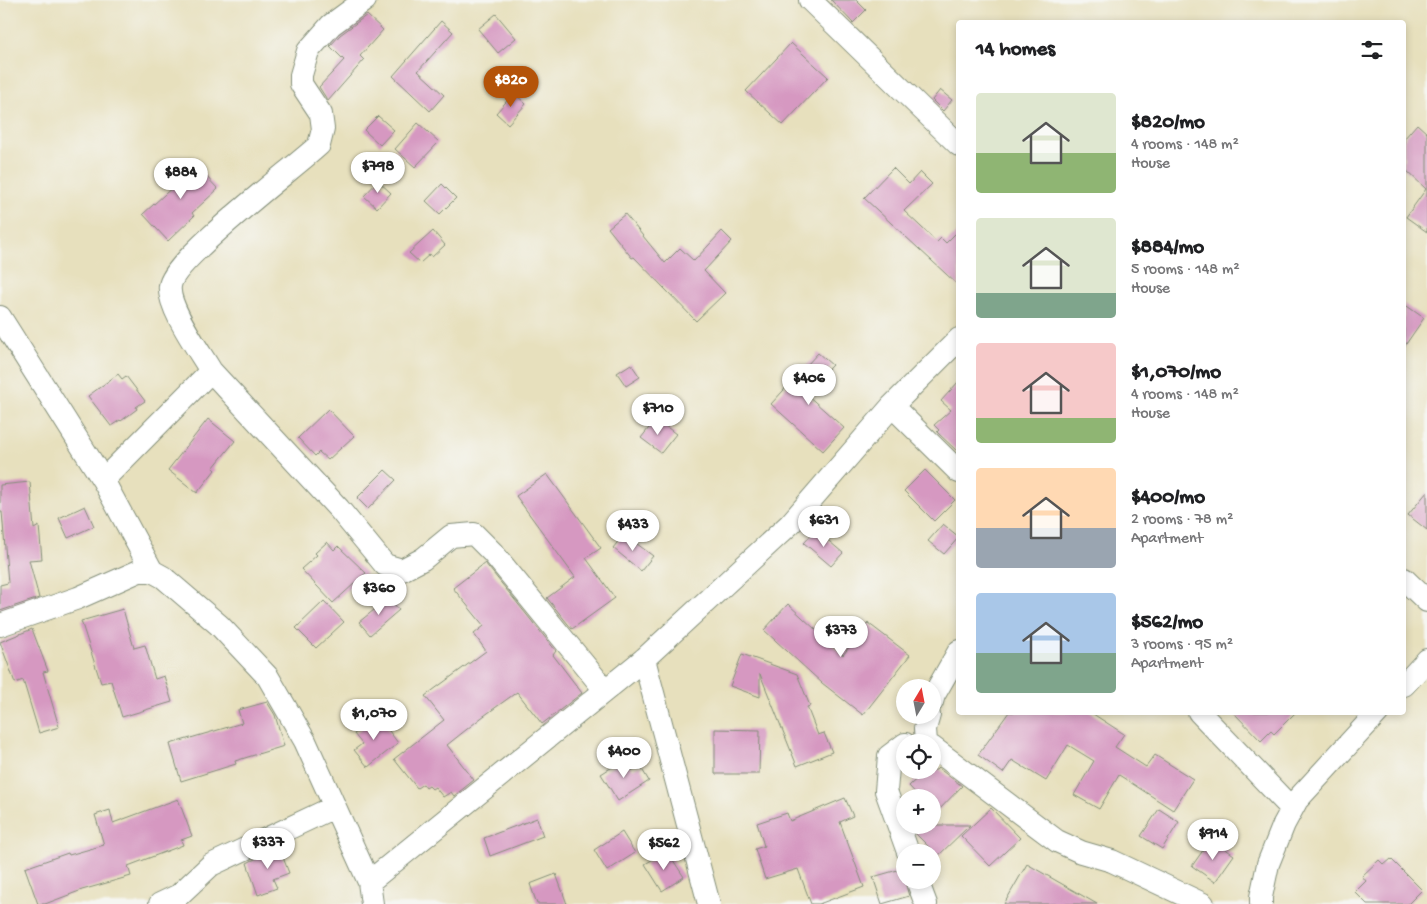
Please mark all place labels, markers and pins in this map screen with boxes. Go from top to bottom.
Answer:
pin: $820 [481,66,541,108]
pin: $798 [348,152,408,194]
pin: $884 [151,158,211,200]
pin: $406 [779,364,839,406]
pin: $710 [628,394,688,436]
pin: $631 [794,506,854,548]
pin: $433 [603,510,663,552]
pin: $360 [349,574,409,616]
pin: $373 [811,616,871,658]
pin: $1,070 [333,698,415,741]
pin: $400 [594,736,654,779]
pin: $914 [1183,818,1243,861]
pin: $337 [238,828,298,870]
pin: $562 [634,828,694,871]

